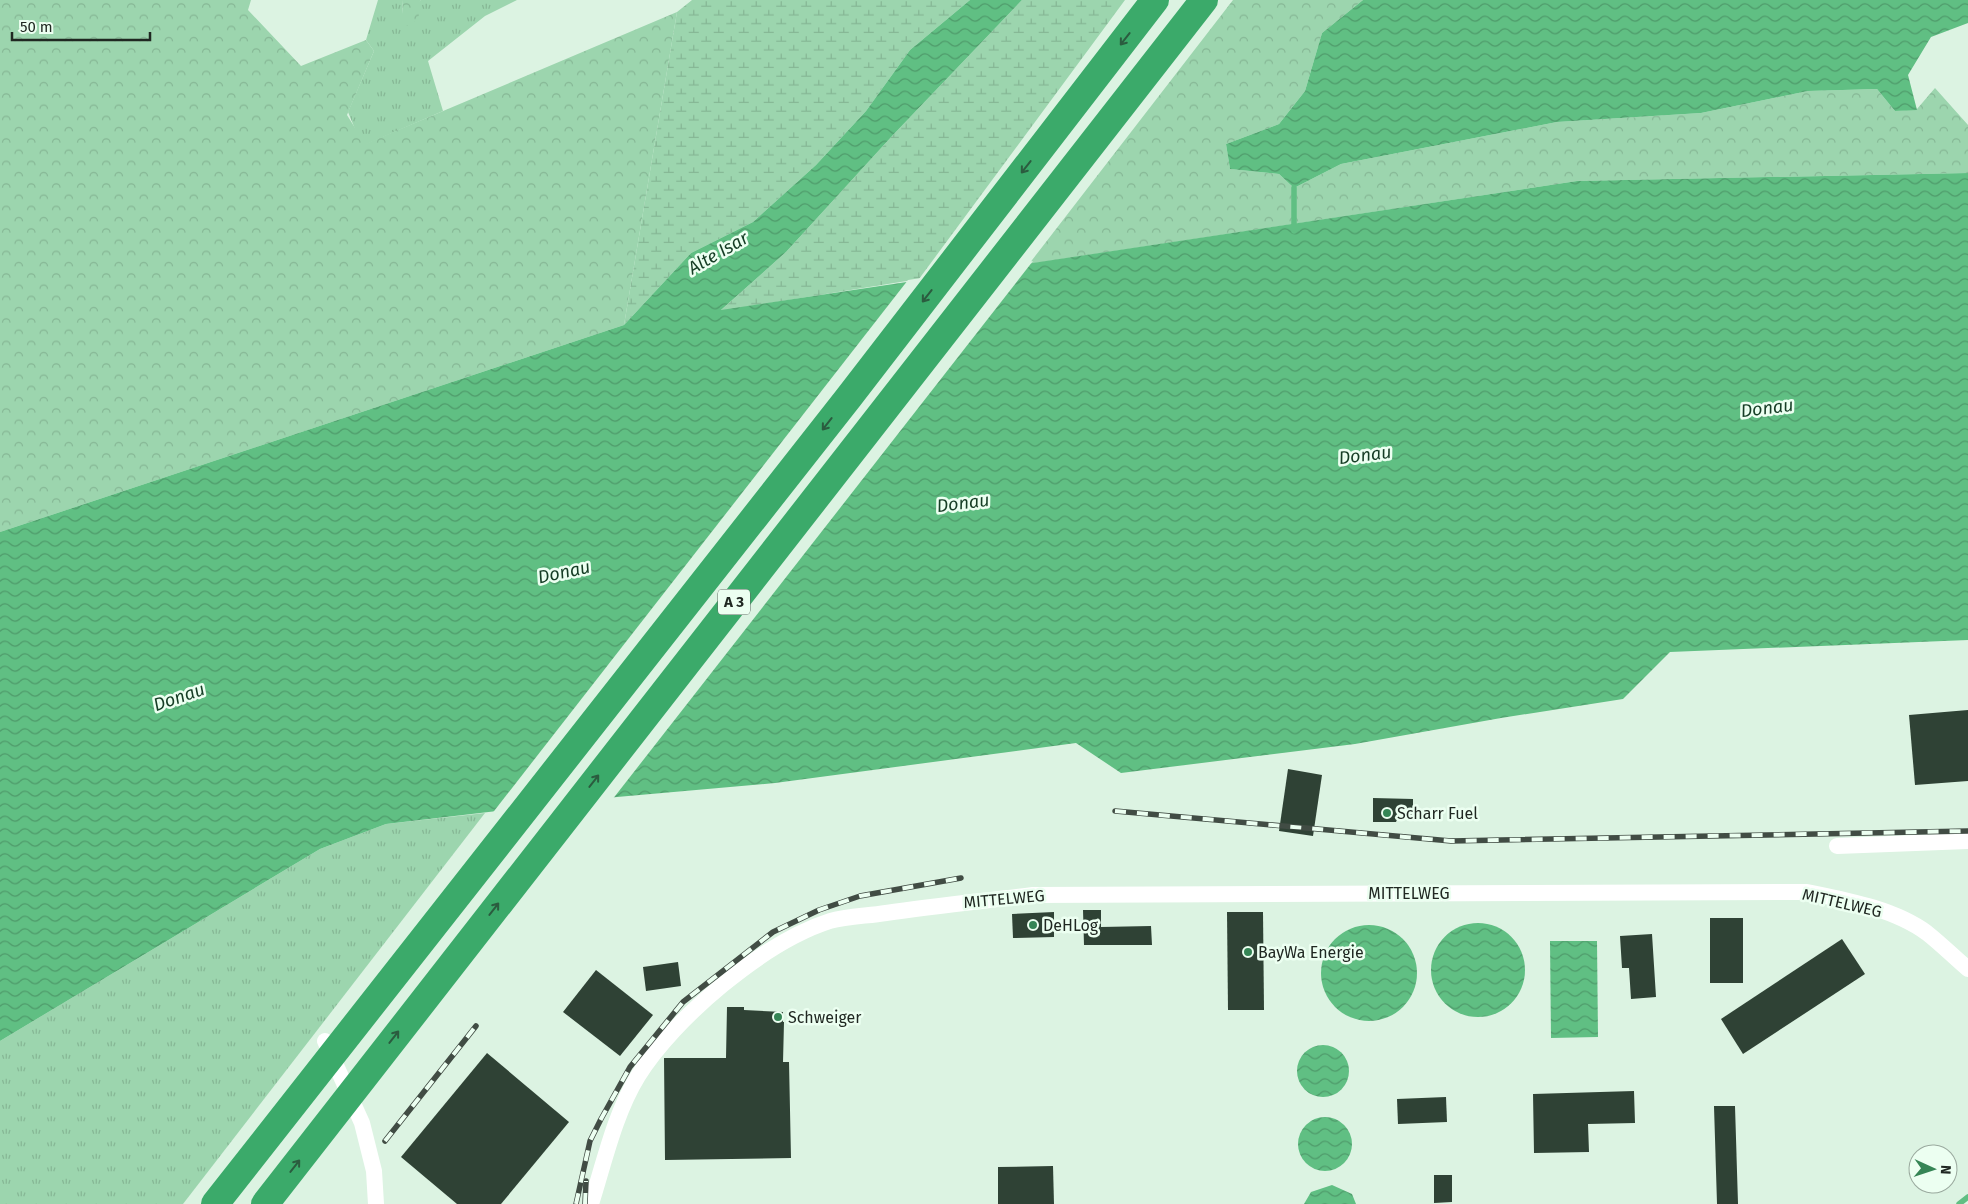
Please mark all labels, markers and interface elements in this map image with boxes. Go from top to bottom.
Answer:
scale bar [12,10,150,42]
text: 50 m [20,18,53,36]
one-way arrow [1120,32,1131,45]
one-way arrow [1021,160,1031,174]
water label: Alte Isar [683,226,753,280]
one-way arrow [921,289,932,302]
water label: Donau [1739,394,1795,422]
one-way arrow [822,417,832,431]
water label: Donau [1337,441,1393,469]
water label: Donau [935,489,991,517]
water label: Donau [536,556,592,588]
road number: A 3 [718,590,750,614]
water label: Donau [150,678,208,716]
one-way arrow [589,775,600,788]
place label: Scharr Fuel [1397,804,1478,823]
marker: Scharr Fuel [1381,807,1393,819]
street label: MITTELWEG [1368,884,1450,903]
street label: MITTELWEG [1800,885,1884,921]
street label: MITTELWEG [963,886,1045,912]
one-way arrow [489,903,500,916]
place label: DeHLog [1043,916,1099,935]
marker: DeHLog [1027,919,1039,931]
place label: BayWa Energie [1258,943,1364,962]
marker: BayWa Energie [1242,946,1254,958]
place label: Schweiger [788,1008,862,1027]
marker: Schweiger [772,1011,784,1023]
one-way arrow [389,1031,400,1044]
north arrow [1908,1144,1958,1194]
one-way arrow [289,1159,300,1172]
text: N [1937,1165,1954,1175]

